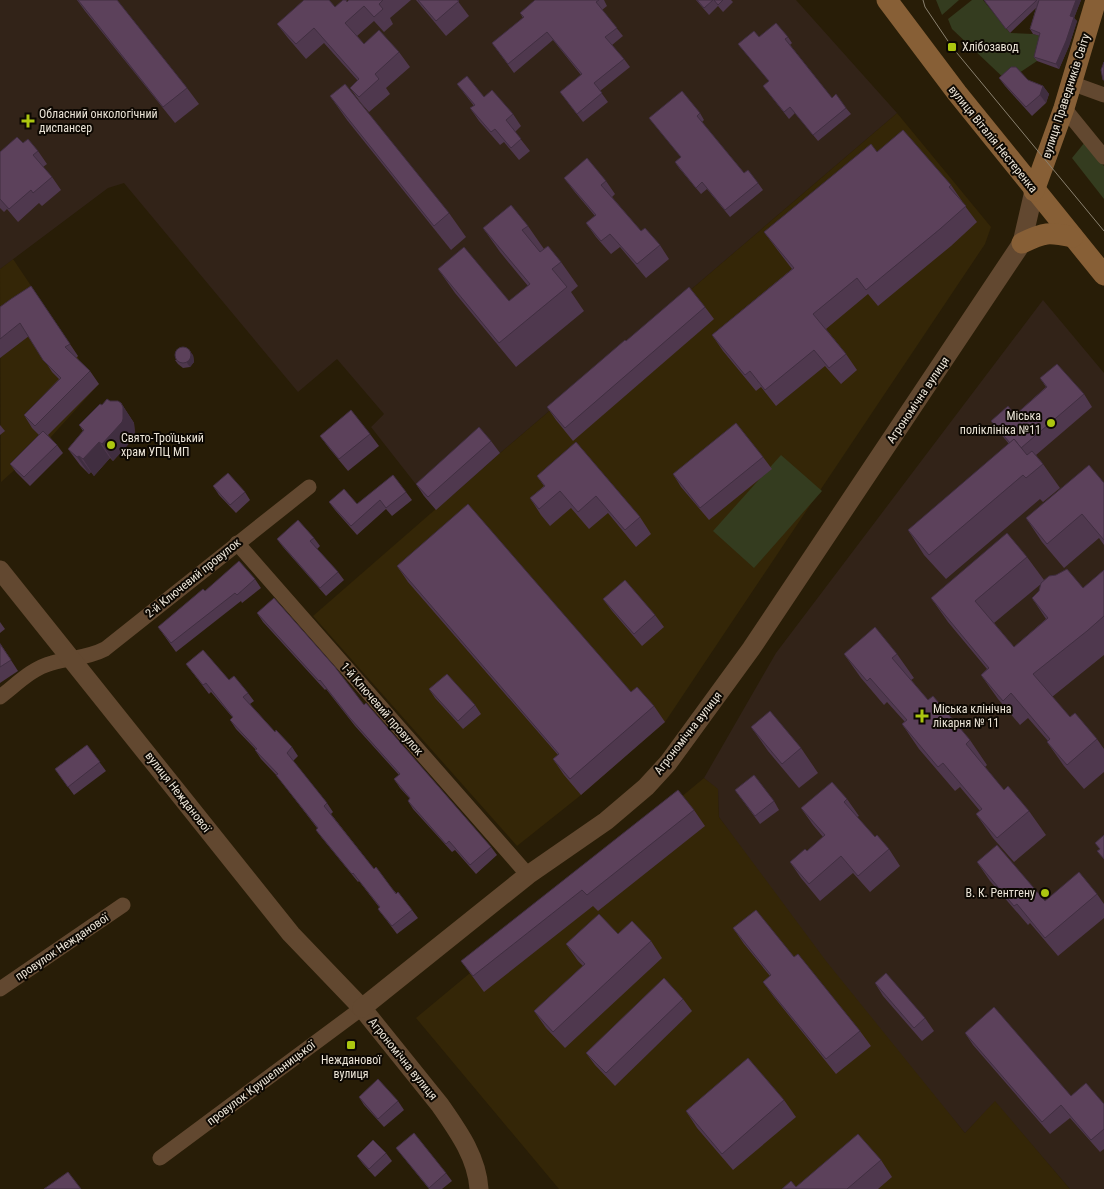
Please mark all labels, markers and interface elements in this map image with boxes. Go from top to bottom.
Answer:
street label: вулиця Праведників Світу [1039,32,1093,160]
place label: Хлібозавод [962,40,1019,54]
marker: Хлібозавод [946,41,958,53]
street label: вулиця Віталія Нестеренка [946,83,1041,195]
place label: Обласний онкологічний диспансер [39,107,158,135]
marker: Обласний онкологічний диспансер [21,114,35,128]
street label: Агрономічна вулиця [884,354,952,446]
place label: Міська поліклініка №11 [960,409,1041,437]
marker: Міська поліклініка №11 [1045,417,1057,429]
place label: Свято-Троїцький храм УПЦ МП [121,431,204,459]
marker: Свято-Троїцький храм УПЦ МП [105,439,117,451]
street label: 2-й Ключевий провулок [143,535,244,621]
street label: 1-й Ключевий провулок [338,660,426,758]
street label: Агрономічна вулиця [651,689,725,777]
place label: Міська клінічна лікарня № 11 [933,702,1012,730]
marker: Міська клінічна лікарня № 11 [915,709,929,723]
street label: вулиця Нежданової [142,749,214,836]
place label: В. К. Рентгену [965,886,1035,900]
marker: В. К. Рентгену [1039,887,1051,899]
street label: провулок Нежданової [13,910,112,983]
street label: Агрономічна вулиця [366,1015,440,1103]
street label: провулок Крушельницької [204,1037,319,1128]
marker: Нежданової вулиця [345,1039,357,1051]
place label: Нежданової вулиця [321,1053,382,1081]

